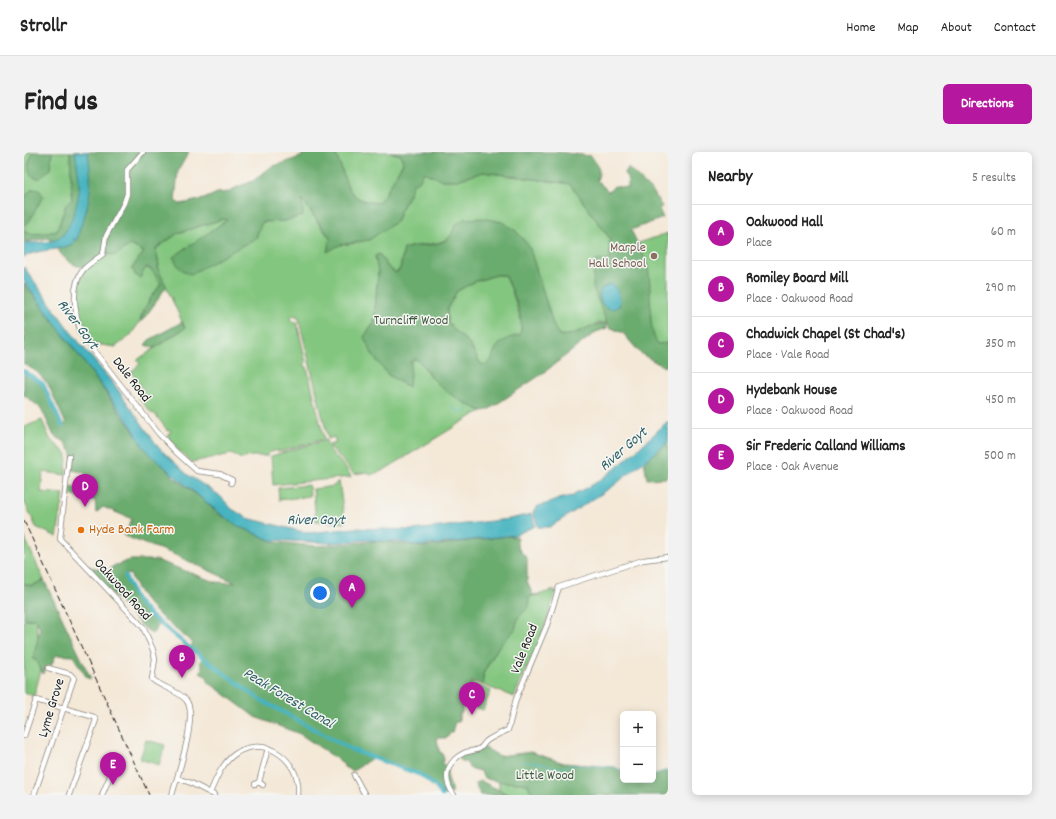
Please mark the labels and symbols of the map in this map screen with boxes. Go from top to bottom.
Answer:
place label: Marple Hall School [588,238,647,274]
marker: Marple Hall School [649,251,659,261]
water label: River Goyt [51,295,104,356]
park label: Turncliff Wood [374,311,448,331]
street label: Dale Road [107,353,155,407]
water label: River Goyt [595,422,654,477]
pin: D [72,474,98,507]
water label: River Goyt [287,510,346,532]
place label: Hyde Bank Farm [89,520,174,540]
marker: Hyde Bank Farm [76,525,86,535]
street label: Oakwood Road [89,554,155,626]
pin: A [339,575,365,608]
your location [310,583,330,603]
street label: Vale Road [506,621,544,677]
pin: B [169,645,195,678]
water label: Peak Forest Canal [238,663,339,736]
street label: Lyme Grove [34,676,70,740]
pin: C [459,682,485,715]
pin: E [100,752,126,785]
park label: Little Wood [516,766,574,786]

